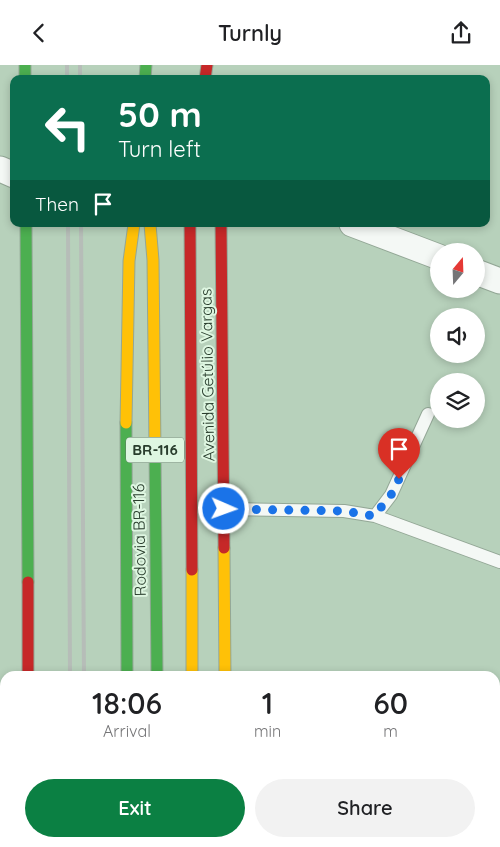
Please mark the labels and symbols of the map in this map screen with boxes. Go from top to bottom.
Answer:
north arrow [430,243,485,297]
street label: Avenida Getúlio Vargas [195,288,219,462]
pin [378,428,420,479]
road number: BR-116 [126,437,184,463]
position arrow [197,482,249,534]
street label: Rodovia BR-116 [128,483,150,596]

